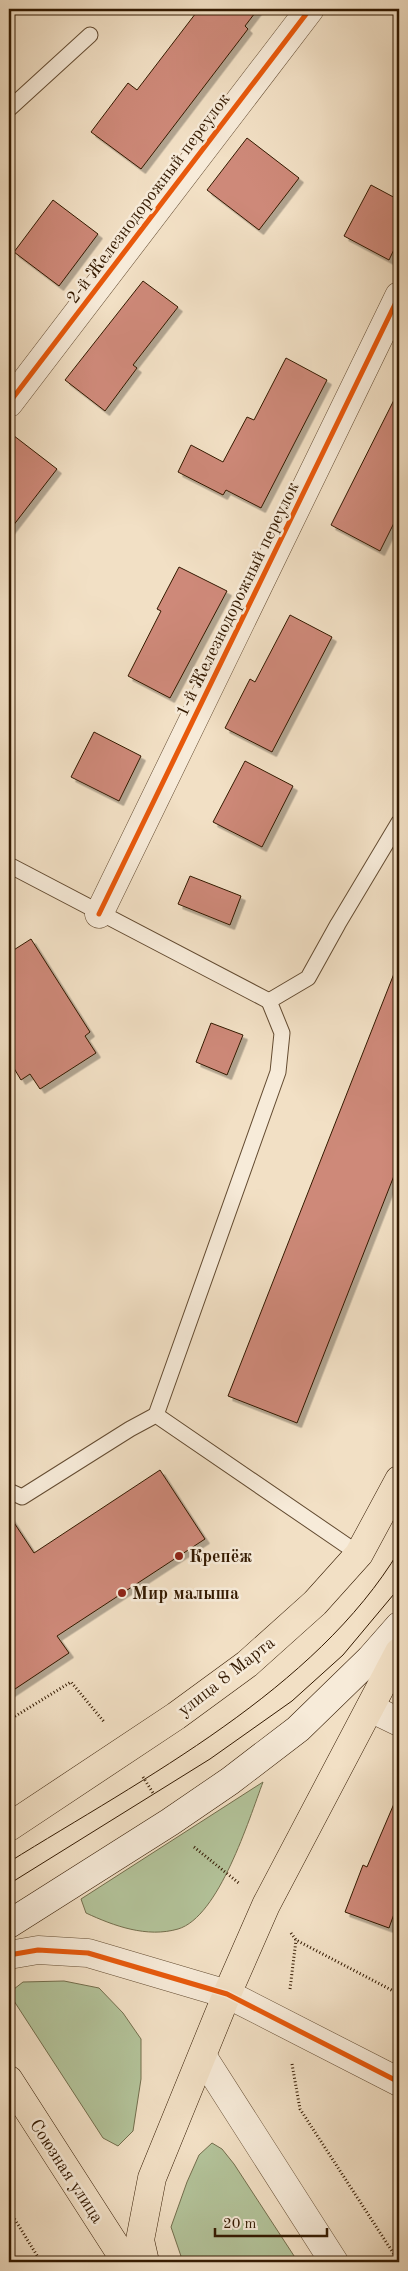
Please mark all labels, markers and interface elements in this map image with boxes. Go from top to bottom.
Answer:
street label: 2-й Железнодорожный переулок [64,90,234,307]
street label: 1-й Железнодорожный переулок [173,479,303,720]
place label: Крепёж [189,1548,252,1566]
marker: Крепёж [173,1550,185,1562]
place label: Мир малыша [132,1585,239,1603]
marker: Мир малыша [116,1587,128,1599]
street label: улица 8 Марта [175,1634,278,1720]
street label: Союзная улица [26,2116,106,2227]
scale bar [215,2206,328,2238]
text: 20 m [223,2217,257,2232]

